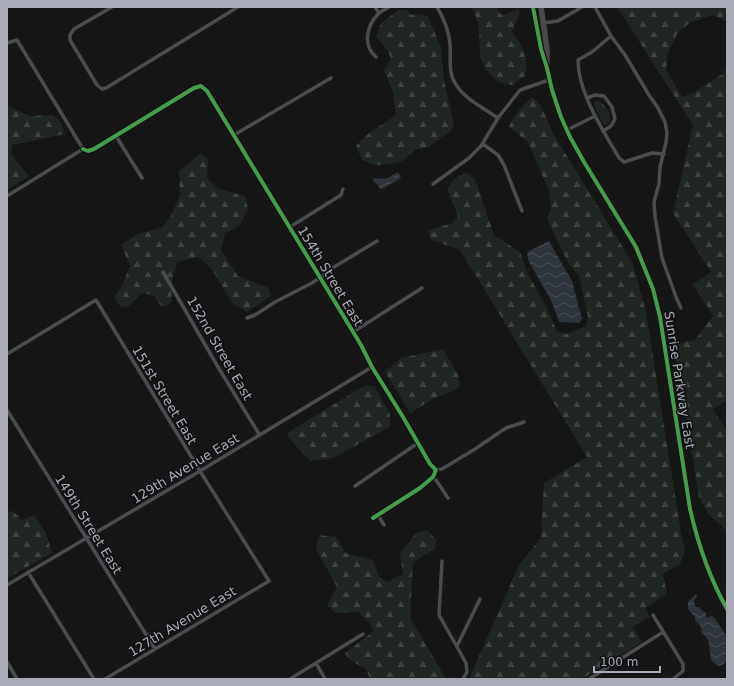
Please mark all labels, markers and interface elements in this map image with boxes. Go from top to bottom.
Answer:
street label: 154th Street East [295,224,366,329]
street label: 152nd Street East [184,294,255,403]
street label: Sunrise Parkway East [661,310,698,450]
street label: 151st Street East [129,343,200,447]
street label: 129th Avenue East [129,430,242,506]
street label: 149th Street East [52,472,125,577]
street label: 127th Avenue East [126,583,239,659]
scale bar [594,648,660,674]
text: 100 m [600,655,638,669]

